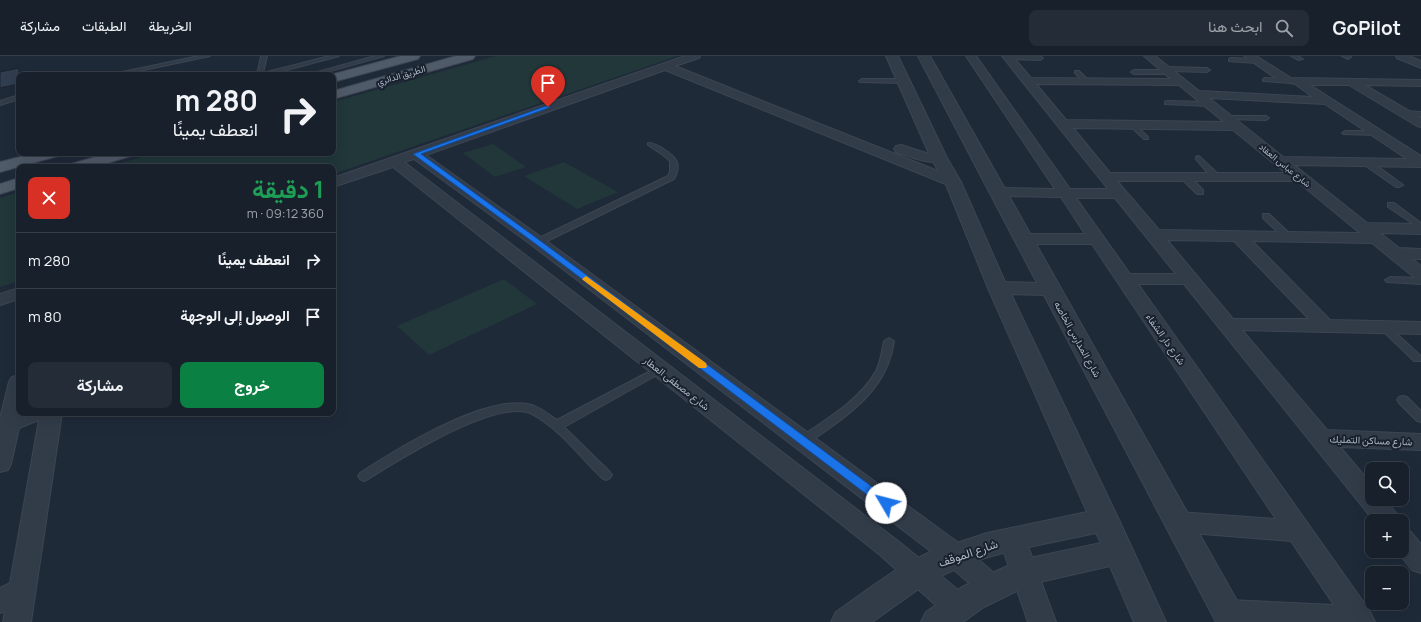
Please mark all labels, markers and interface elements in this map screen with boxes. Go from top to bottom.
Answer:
search box [1029,10,1309,46]
text: GoPilot [1333,15,1401,41]
text: مشاركة [20,16,60,35]
text: الطبقات [82,16,126,35]
text: الخريطة [148,16,192,35]
text: ابحث هنا [1208,16,1263,37]
icon: search [1273,17,1295,39]
street label: الطريق الدائري [375,62,427,89]
pin [531,66,565,107]
icon: arrive [537,72,559,94]
text: 280 m [175,81,258,119]
icon: right [272,88,324,140]
text: انعطف يمينًا [173,117,258,141]
street label: شارع عباس العقاد [1256,140,1314,190]
text: 1 دقيقة [252,172,324,205]
button: close [28,177,70,219]
text: 360 m · 09:12 [247,204,324,222]
text: انعطف يمينًا [218,249,290,270]
text: 280 m [28,250,70,271]
icon: right [302,250,324,272]
street label: شارع المدارس الخاصه [1051,298,1105,380]
text: الوصول إلى الوجهة [180,305,290,326]
text: 80 m [28,306,62,327]
icon: arrive [302,306,324,328]
street label: شارع دار الشفاء [1143,310,1189,368]
street label: شارع مصطفى العطار [640,352,713,413]
button: مشاركة [28,362,172,408]
button: خروج [180,362,324,408]
street label: شارع مساكن التمليك [1329,432,1413,448]
map controls [1365,462,1409,610]
button: search [1365,462,1409,506]
position arrow [865,482,907,524]
button: + [1365,514,1409,558]
street label: شارع الموقف [936,535,1000,572]
button: − [1365,566,1409,610]

